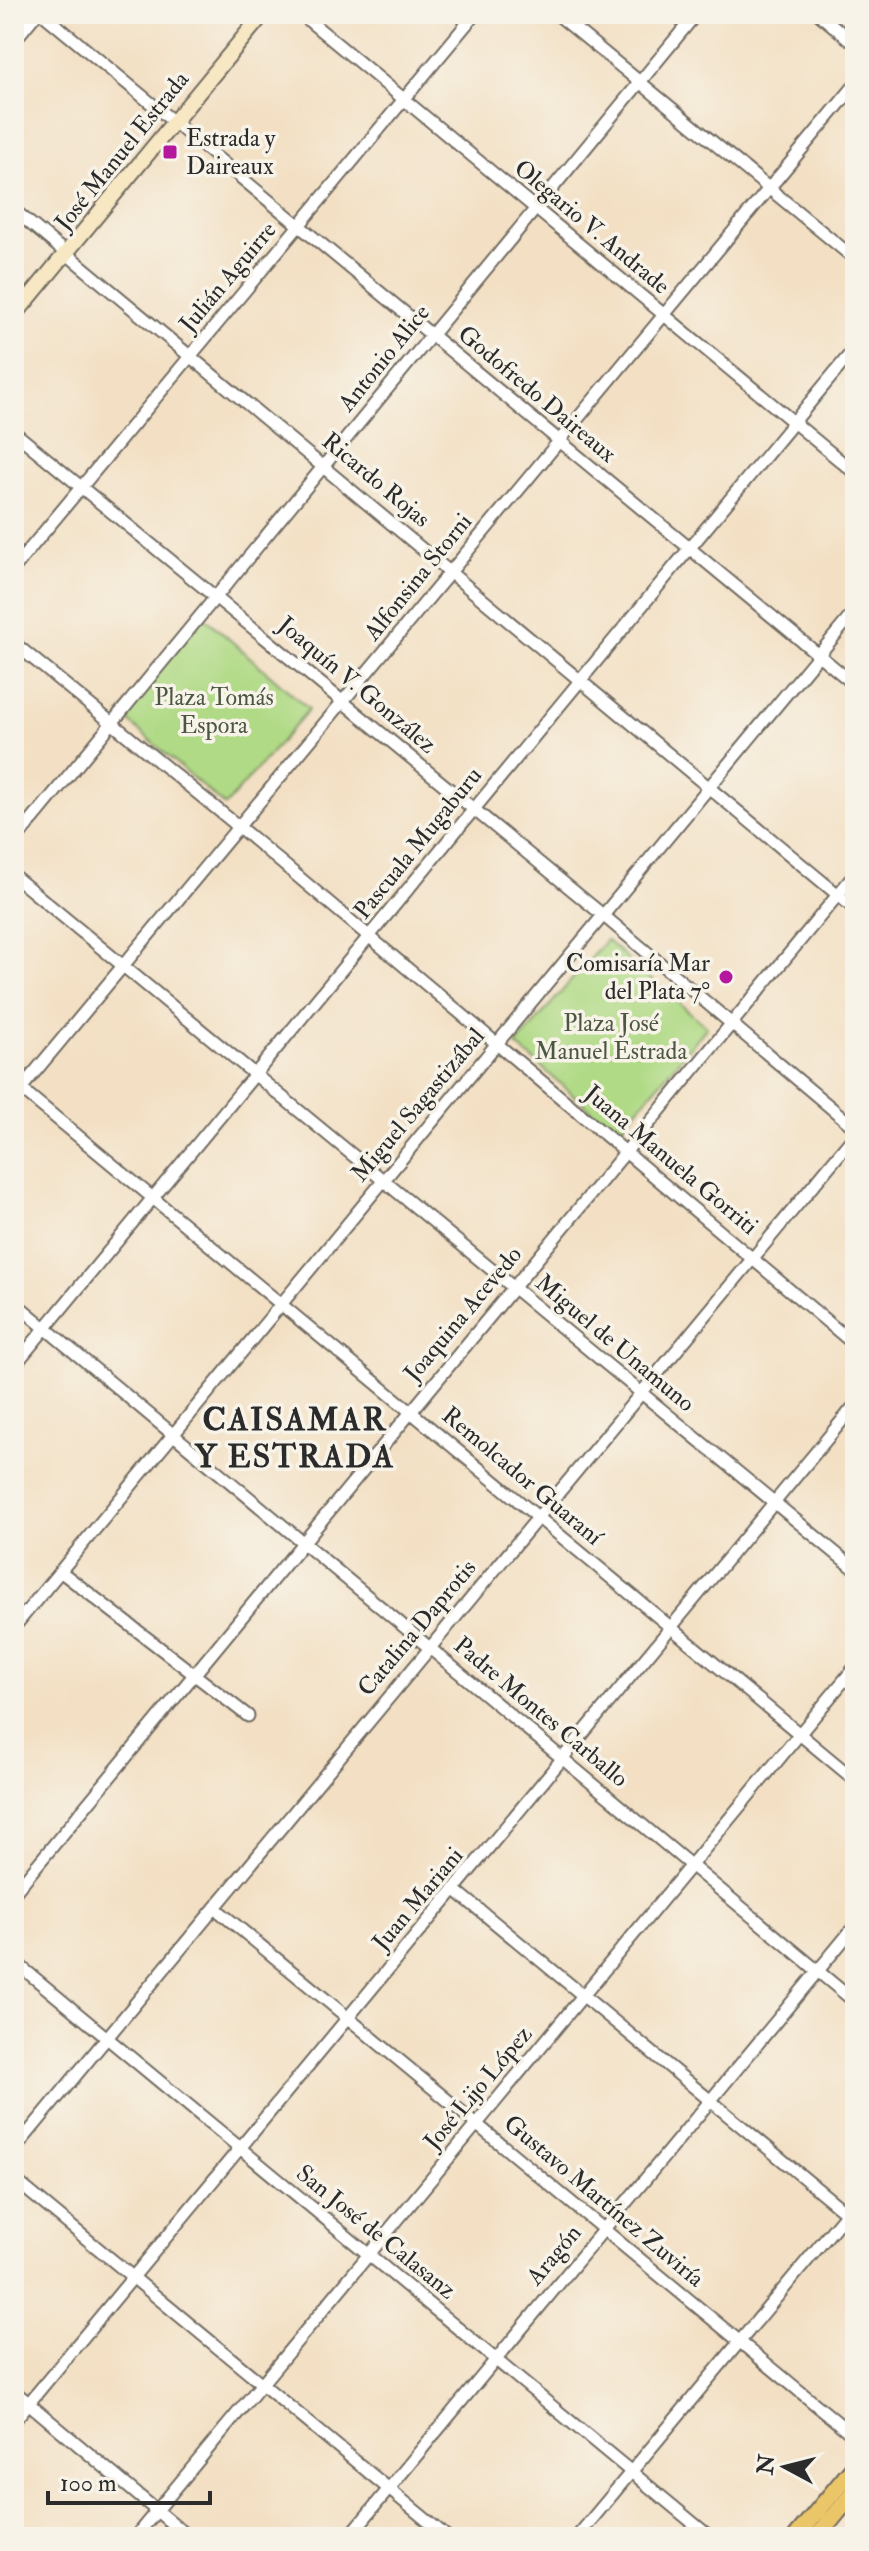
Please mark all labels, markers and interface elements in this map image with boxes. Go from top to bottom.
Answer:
street label: José Manuel Estrada [47,64,197,238]
place label: Estrada y Daireaux [186,123,276,182]
marker: Estrada y Daireaux [161,143,179,161]
street label: Olegario V. Andrade [508,153,676,301]
street label: Julián Aguirre [172,215,283,340]
street label: Antonio Alice [331,298,437,419]
street label: Godofredo Daireaux [451,319,623,470]
street label: Ricardo Rojas [315,426,437,534]
street label: Alfonsina Storni [356,507,479,648]
street label: Joaquín V. González [271,609,443,761]
park label: Plaza Tomás Espora [154,682,274,741]
street label: Pascuala Mugaburu [347,761,489,925]
place label: Comisaría Mar del Plata 7° [566,948,710,1007]
marker: Comisaría Mar del Plata 7° [717,968,735,986]
park label: Plaza José Manuel Estrada [535,1008,688,1067]
street label: Miguel Sagastizábal [344,1022,492,1188]
street label: Juana Manuela Gorriti [577,1078,764,1242]
street label: Joaquina Acevedo [397,1240,529,1389]
street label: Miguel de Unamuno [529,1267,701,1419]
district label: CAISAMAR Y ESTRADA [194,1400,395,1477]
street label: Remolcador Guaraní [435,1400,610,1553]
street label: Catalina Daprotis [351,1553,483,1703]
street label: Padre Montes Carballo [447,1630,635,1794]
street label: Juan Mariani [365,1841,470,1958]
street label: José Lijo López [416,2019,539,2157]
street label: Gustavo Martínez Zuviría [497,2108,711,2295]
street label: San José de Calasanz [290,2158,463,2306]
street label: Aragón [519,2218,588,2292]
north arrow [745,2427,825,2507]
text: N [751,2453,781,2477]
scale bar [48,2455,210,2505]
text: 100 m [60,2468,117,2499]

